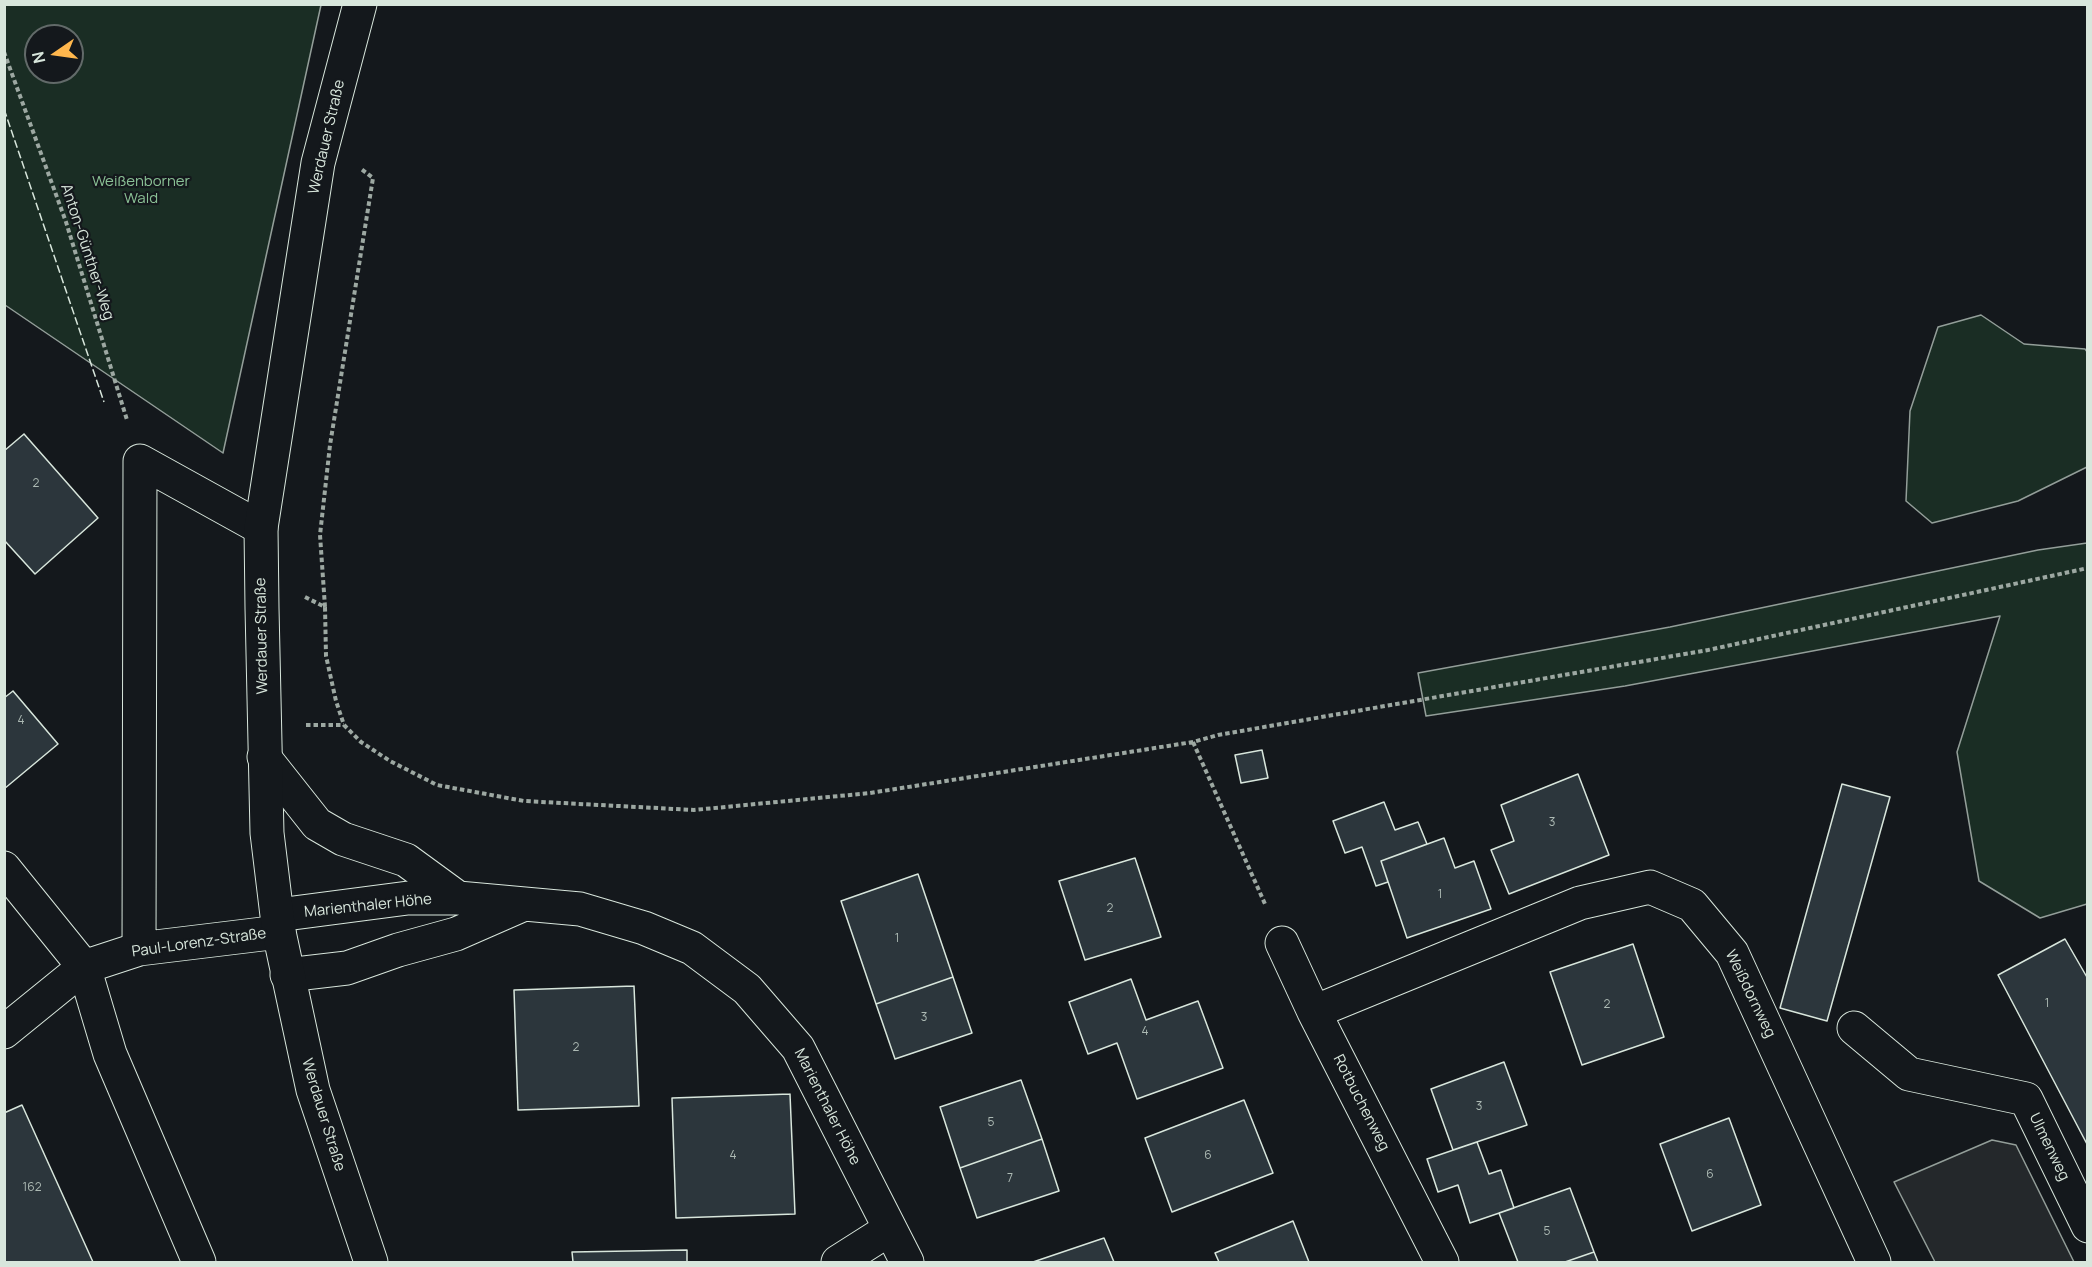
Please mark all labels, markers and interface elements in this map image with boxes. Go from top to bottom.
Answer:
north arrow [24,24,84,84]
text: N [26,50,50,66]
street label: Werdauer Straße [305,78,349,196]
park label: Weißenborner Wald [92,173,190,208]
street label: Anton-Günther-Weg [56,182,118,322]
house number: 2 [33,477,39,491]
street label: Werdauer Straße [252,577,272,695]
house number: 4 [17,714,25,728]
house number: 3 [1549,816,1555,830]
house number: 1 [1438,888,1442,902]
street label: Marienthaler Höhe [303,890,433,922]
house number: 2 [1107,902,1113,916]
street label: Paul-Lorenz-Straße [131,925,267,961]
house number: 1 [895,932,899,946]
street label: Weißdornweg [1721,947,1779,1041]
house number: 1 [2045,997,2049,1011]
house number: 2 [1604,998,1610,1012]
house number: 3 [921,1011,927,1025]
house number: 4 [1141,1025,1149,1039]
house number: 2 [573,1041,579,1055]
street label: Marienthaler Höhe [790,1046,864,1168]
street label: Rotbuchenweg [1329,1052,1393,1154]
street label: Werdauer Straße [297,1056,349,1174]
house number: 3 [1476,1100,1482,1114]
street label: Ulmenweg [2025,1110,2073,1184]
house number: 5 [988,1116,994,1130]
house number: 4 [729,1149,737,1163]
house number: 6 [1204,1149,1212,1163]
house number: 6 [1706,1168,1714,1182]
house number: 7 [1007,1172,1013,1186]
house number: 162 [23,1181,41,1195]
house number: 5 [1544,1225,1550,1239]

